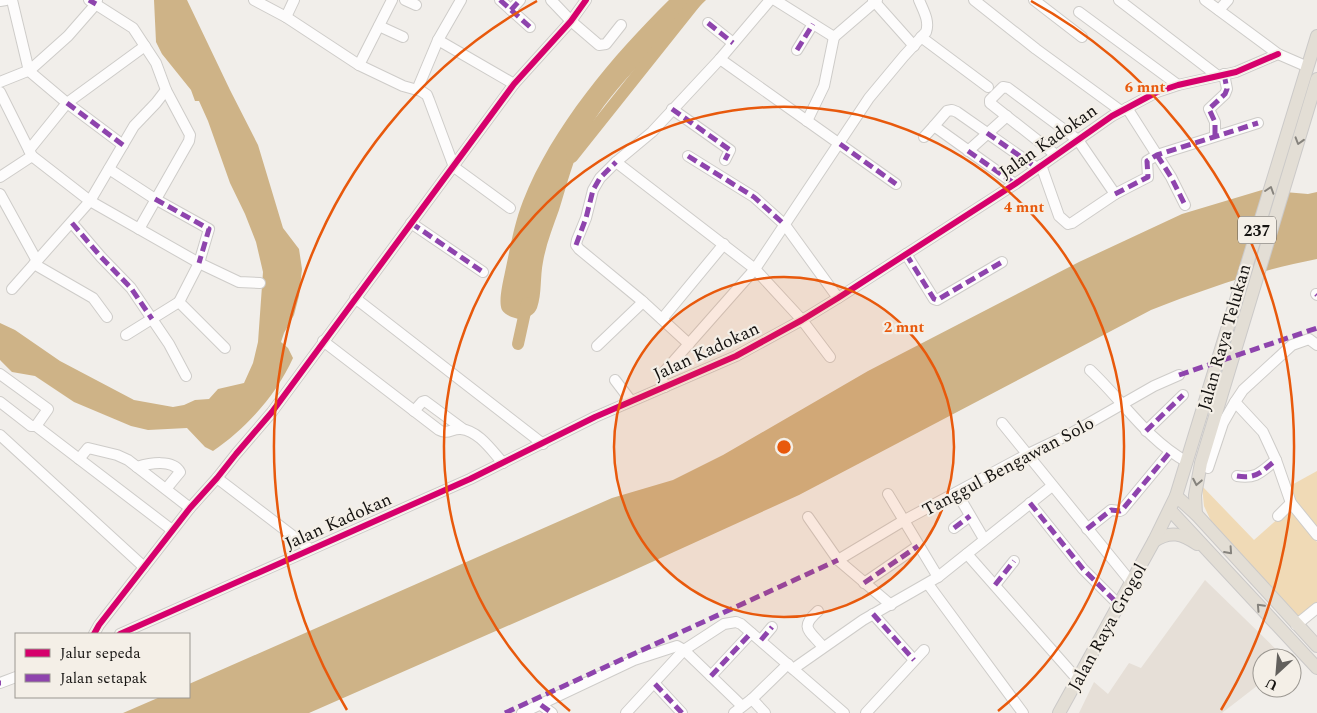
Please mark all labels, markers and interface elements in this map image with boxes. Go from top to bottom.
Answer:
text: 6 mnt [1125,76,1166,99]
street label: Jalan Kadokan [994,98,1103,185]
one-way arrow [1294,137,1304,145]
one-way arrow [1264,186,1274,195]
text: 4 mnt [1004,196,1045,219]
road number: 237 [1238,216,1276,244]
street label: Jalan Raya Telukan [1191,261,1258,414]
street label: Jalan Kadokan [649,315,764,388]
text: 2 mnt [884,316,925,339]
street label: Tanggul Bengawan Solo [917,410,1099,523]
centre of rings [775,438,793,456]
one-way arrow [1192,478,1202,487]
street label: Jalan Kadokan [280,486,396,557]
one-way arrow [1223,545,1231,554]
street label: Jalan Raya Grogol [1061,558,1154,696]
one-way arrow [1257,603,1266,612]
legend [15,633,190,698]
text: Jalur sepeda [60,642,141,665]
north arrow [1252,648,1302,698]
text: Jalan setapak [60,667,147,690]
text: U [1261,672,1281,696]

